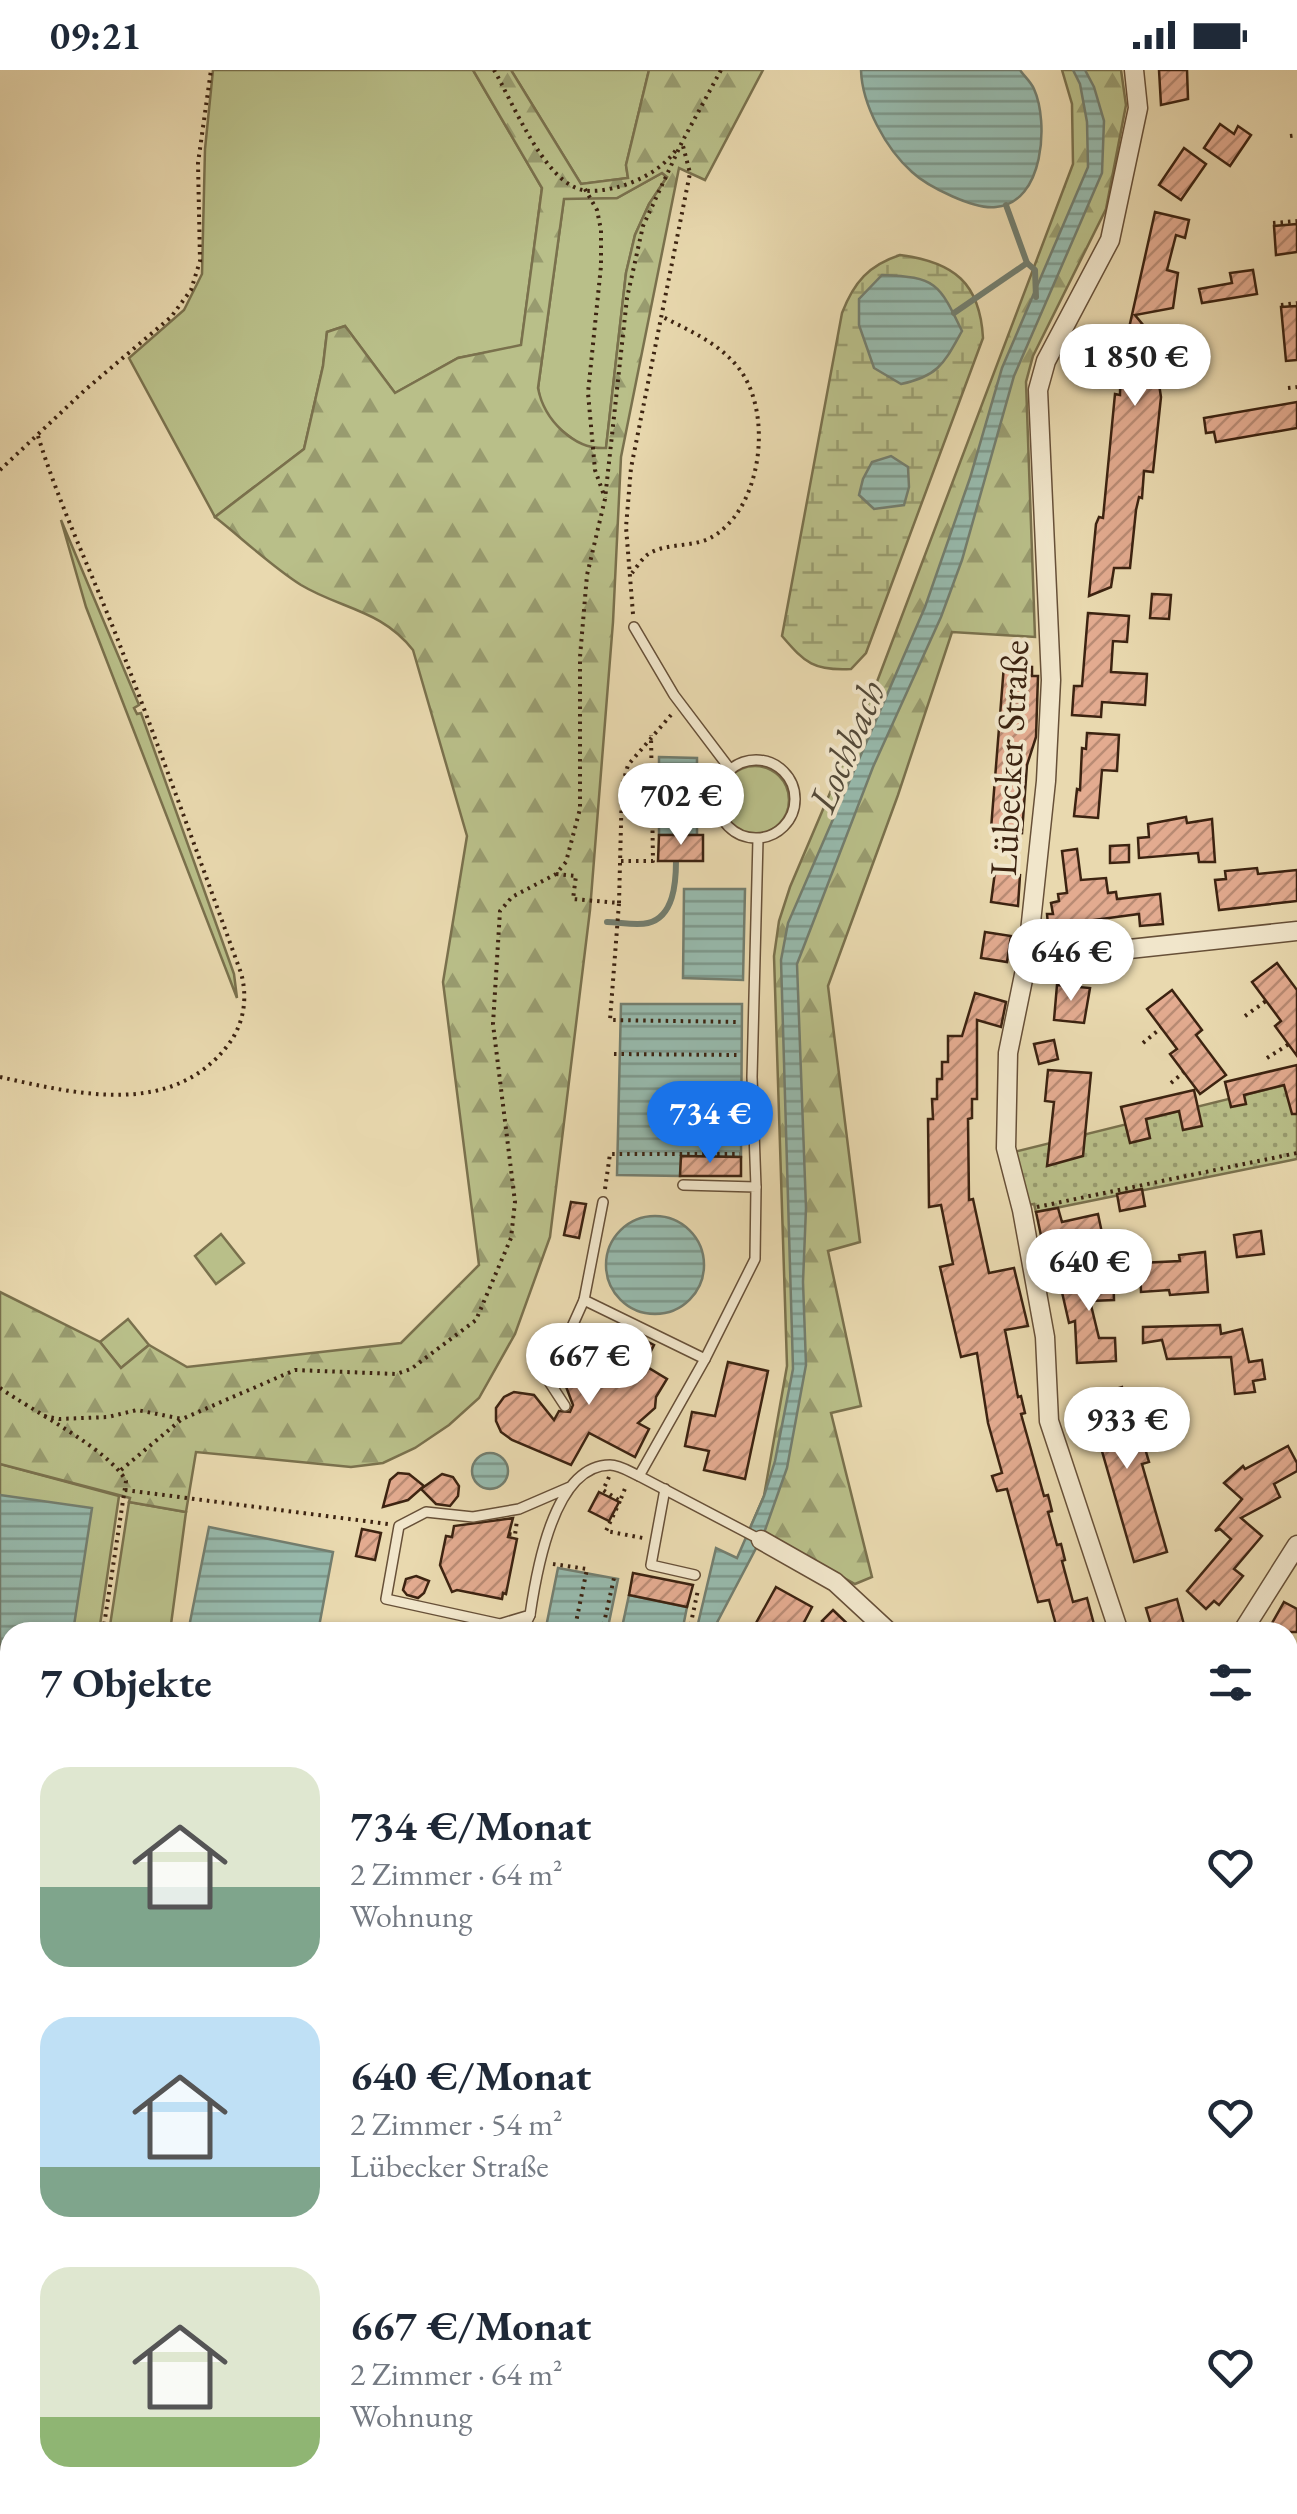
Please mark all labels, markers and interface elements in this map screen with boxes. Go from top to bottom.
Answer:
text: 09:21 [50,11,141,60]
pin: 1 850 € [1043,324,1227,409]
text: 1 850 € [1082,335,1188,377]
street label: Lübecker Straße [978,639,1039,877]
water label: Lochbach [795,672,897,821]
pin: 702 € [611,763,751,848]
text: 702 € [640,774,722,816]
pin: 646 € [1001,919,1141,1004]
text: 646 € [1030,930,1112,972]
pin: 734 € [640,1081,780,1166]
text: 734 € [669,1092,751,1134]
pin: 640 € [1019,1229,1159,1314]
text: 640 € [1048,1240,1130,1282]
pin: 667 € [519,1323,659,1408]
text: 667 € [548,1334,630,1376]
pin: 933 € [1057,1387,1197,1472]
text: 933 € [1086,1398,1168,1440]
text: 7 Objekte [40,1655,212,1710]
icon: filters [1203,1655,1258,1710]
text: 734 €/Monat [350,1798,591,1853]
icon: home [120,1807,240,1927]
icon: heart [1203,1840,1258,1895]
text: 2 Zimmer · 64 m² [350,1853,563,1895]
text: Wohnung [350,1895,473,1937]
text: 640 €/Monat [350,2048,591,2103]
icon: home [120,2057,240,2177]
icon: heart [1203,2090,1258,2145]
text: 2 Zimmer · 54 m² [350,2103,563,2145]
text: Lübecker Straße [350,2145,549,2187]
text: 667 €/Monat [350,2298,591,2353]
icon: home [120,2307,240,2427]
icon: heart [1203,2340,1258,2395]
text: 2 Zimmer · 64 m² [350,2353,563,2395]
text: Wohnung [350,2395,473,2437]

